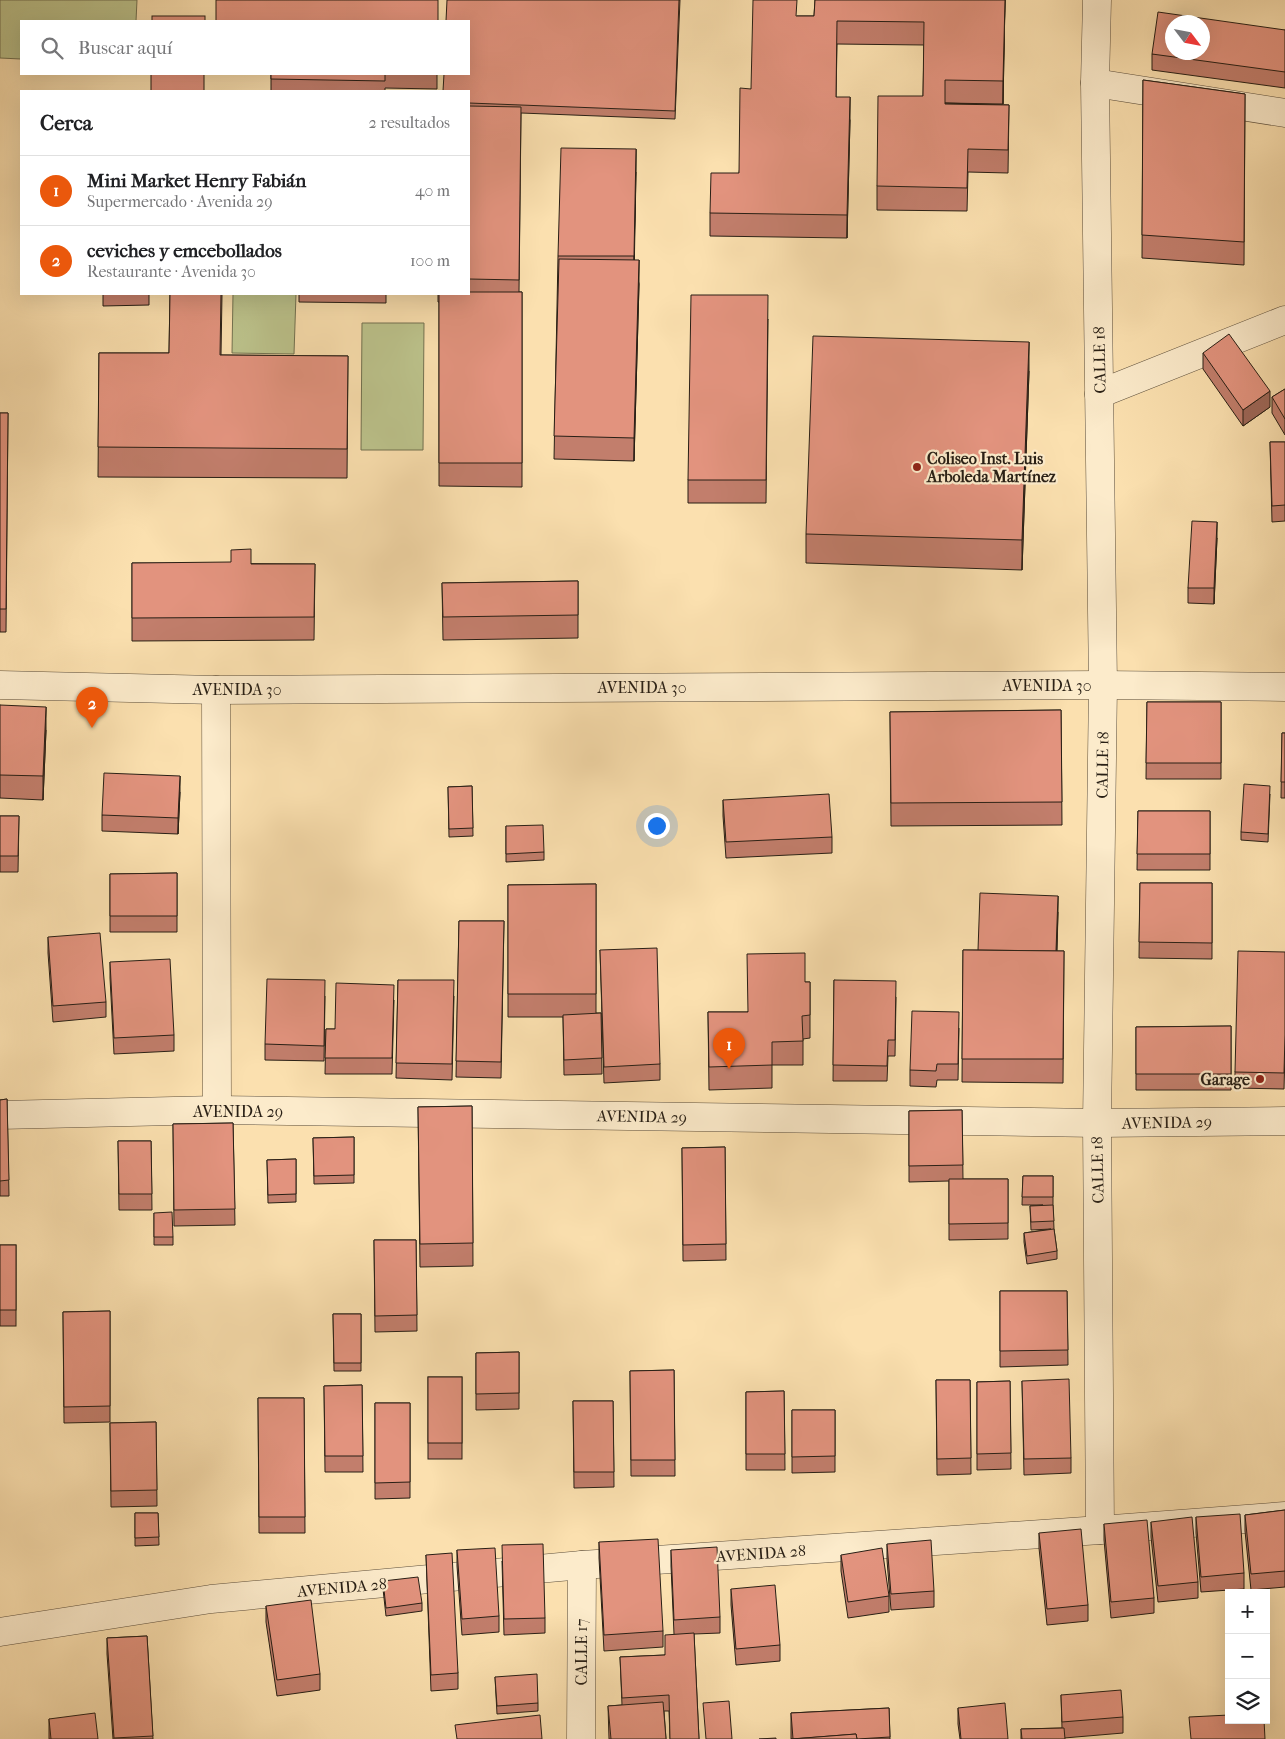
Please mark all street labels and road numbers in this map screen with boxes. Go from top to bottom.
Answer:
street label: CALLE 18 [1089,326,1110,394]
street label: AVENIDA 30 [1002,676,1092,695]
street label: AVENIDA 30 [597,678,687,697]
street label: AVENIDA 30 [192,680,282,699]
street label: CALLE 18 [1092,731,1113,799]
street label: AVENIDA 29 [192,1102,283,1121]
street label: AVENIDA 29 [596,1106,687,1127]
street label: AVENIDA 29 [1121,1112,1212,1133]
street label: CALLE 18 [1087,1136,1108,1204]
street label: AVENIDA 28 [715,1541,807,1566]
street label: AVENIDA 28 [295,1574,388,1601]
street label: CALLE 17 [572,1618,591,1686]

